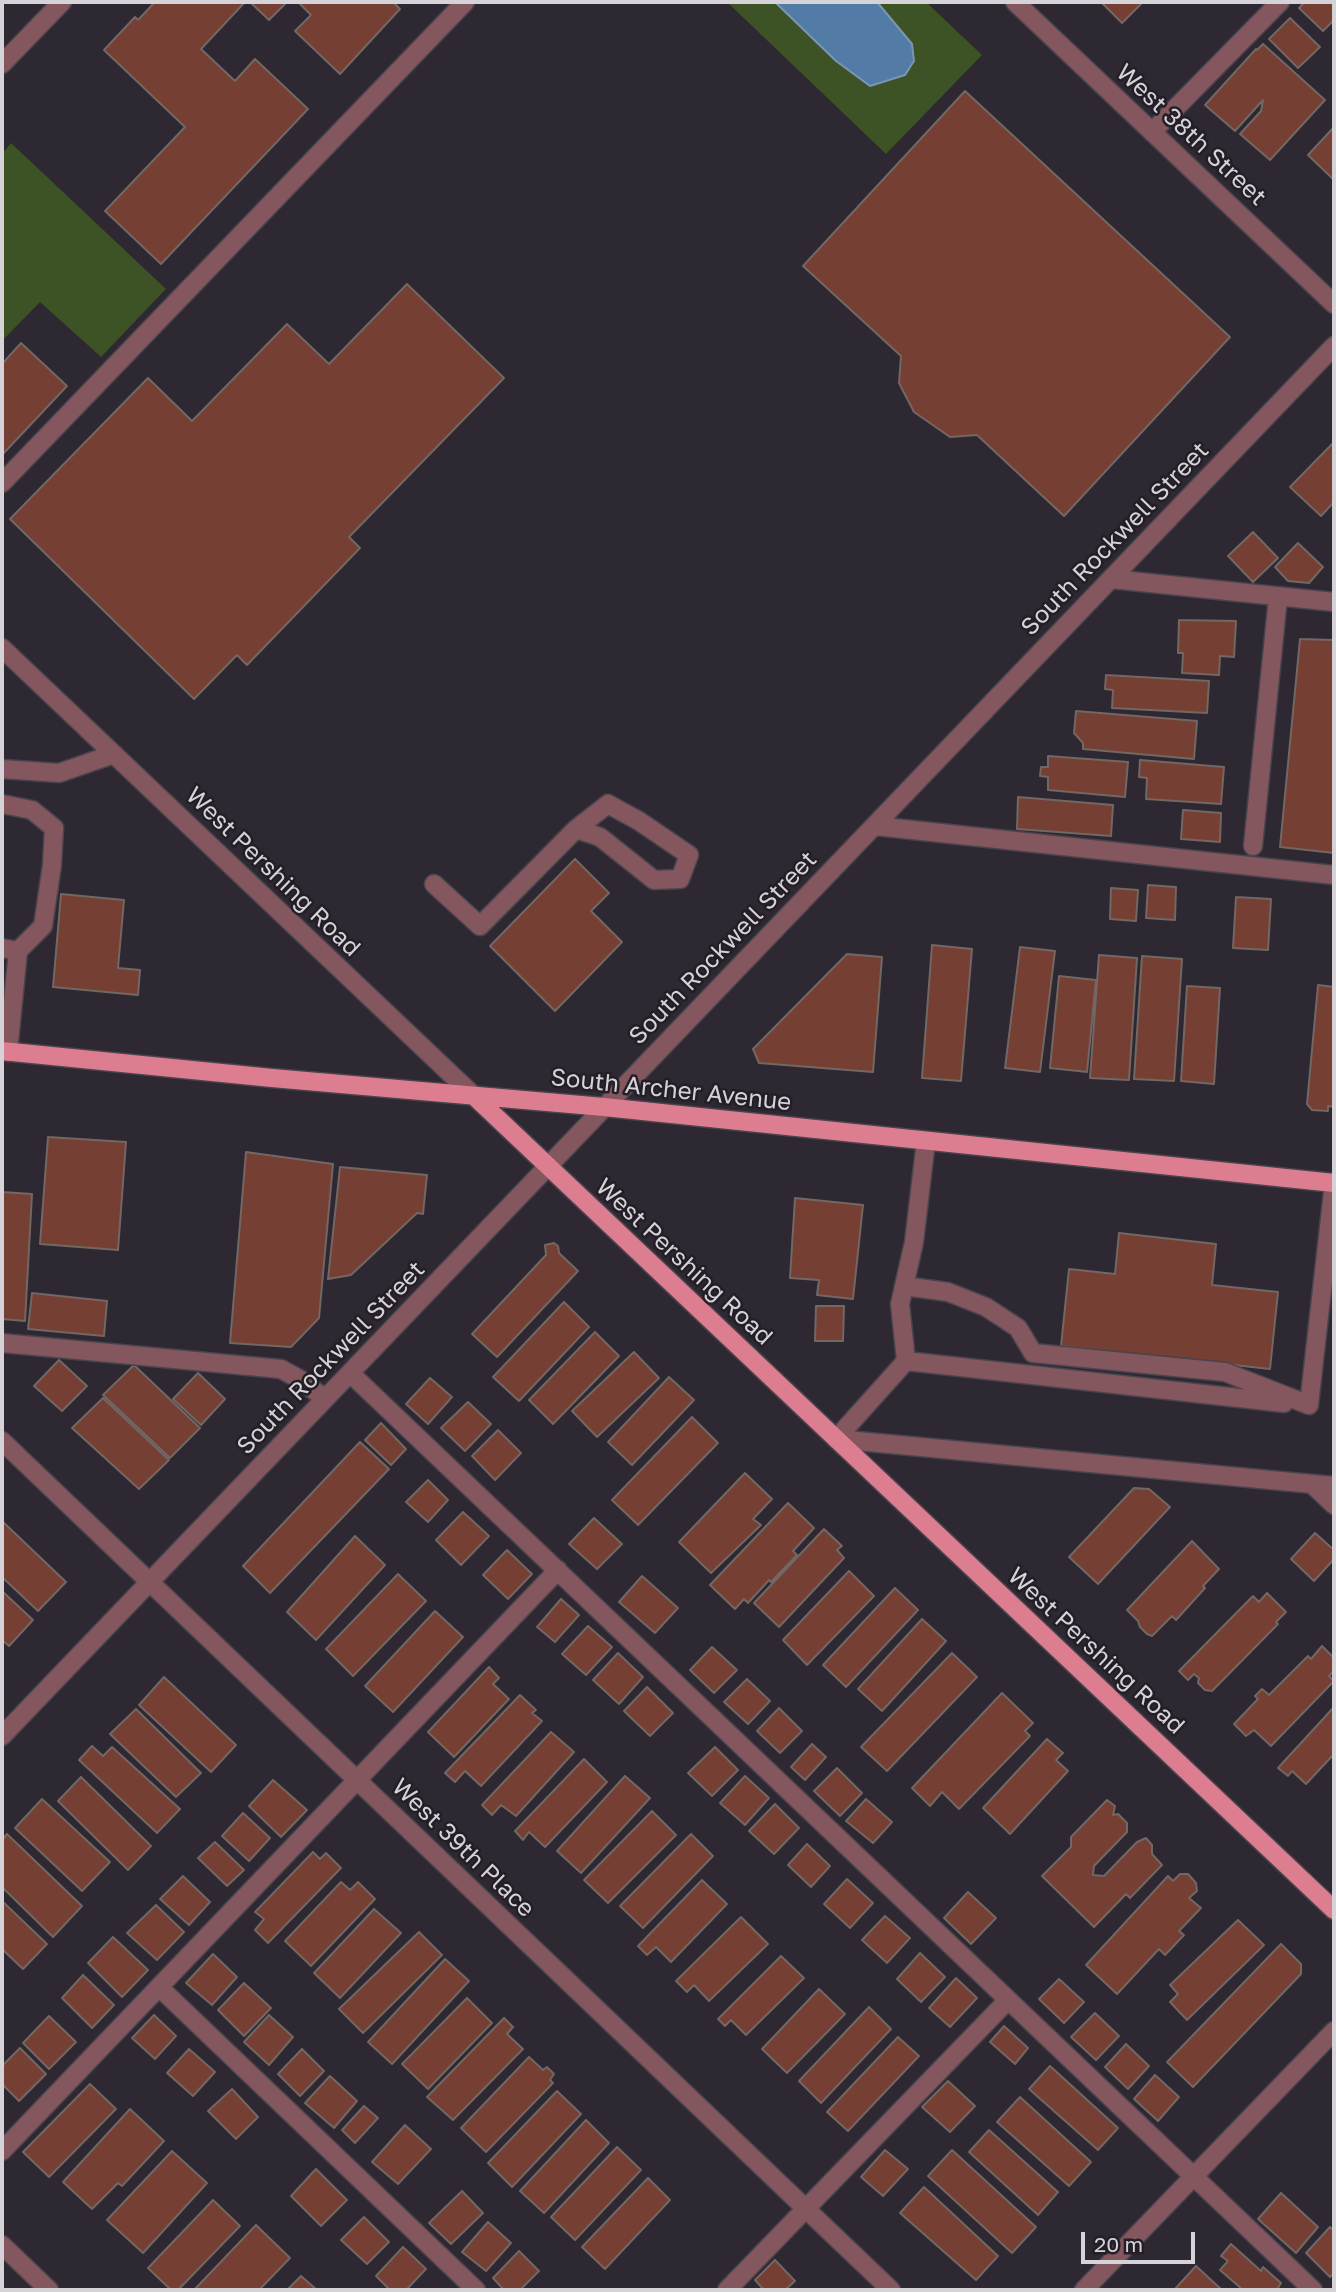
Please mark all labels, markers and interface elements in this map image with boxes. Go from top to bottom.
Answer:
street label: West 38th Street [1110,58,1272,212]
street label: South Rockwell Street [1015,436,1215,642]
street label: West Pershing Road [180,781,366,963]
street label: South Rockwell Street [623,845,823,1051]
street label: South Archer Avenue [549,1063,793,1117]
street label: West Pershing Road [590,1173,778,1351]
street label: South Rockwell Street [231,1255,431,1461]
street label: West Pershing Road [1002,1562,1190,1740]
street label: West 39th Place [386,1773,540,1923]
scale bar [1084,2218,1198,2262]
text: 20 m [1094,2231,1143,2257]

